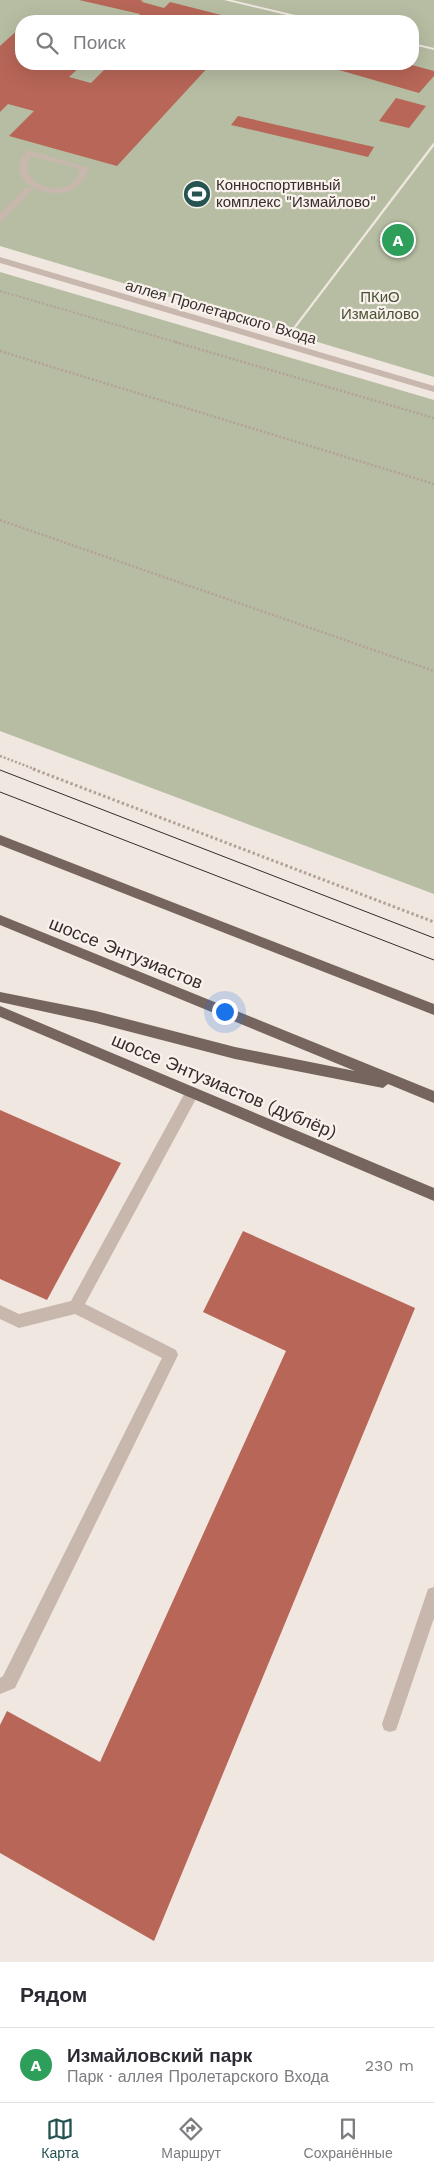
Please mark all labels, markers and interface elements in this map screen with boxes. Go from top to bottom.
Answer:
search box [15,15,419,70]
icon: search [33,29,61,57]
text: Поиск [73,31,126,54]
place label: Конноспортивный комплекс "Измайлово" [216,176,376,211]
sports icon: Конноспортивный комплекс "Измайлово" [182,179,212,209]
pin: A [382,221,414,259]
street label: аллея Пролетарского Входа [123,276,319,348]
park label: ПКиО Измайлово [341,288,419,323]
street label: шоссе Энтузиастов [46,912,206,993]
your location [212,999,238,1025]
street label: шоссе Энтузиастов (дублёр) [109,1029,340,1143]
text: Рядом [20,1982,87,2007]
text: Измайловский парк [67,2044,252,2067]
text: A [31,2056,41,2075]
text: 230 m [365,2056,414,2075]
text: Парк · аллея Пролетарского Входа [67,2067,329,2086]
tab: Карта [41,2115,79,2161]
tab: Маршрут [161,2115,221,2161]
tab: Сохранённые [304,2115,393,2161]

